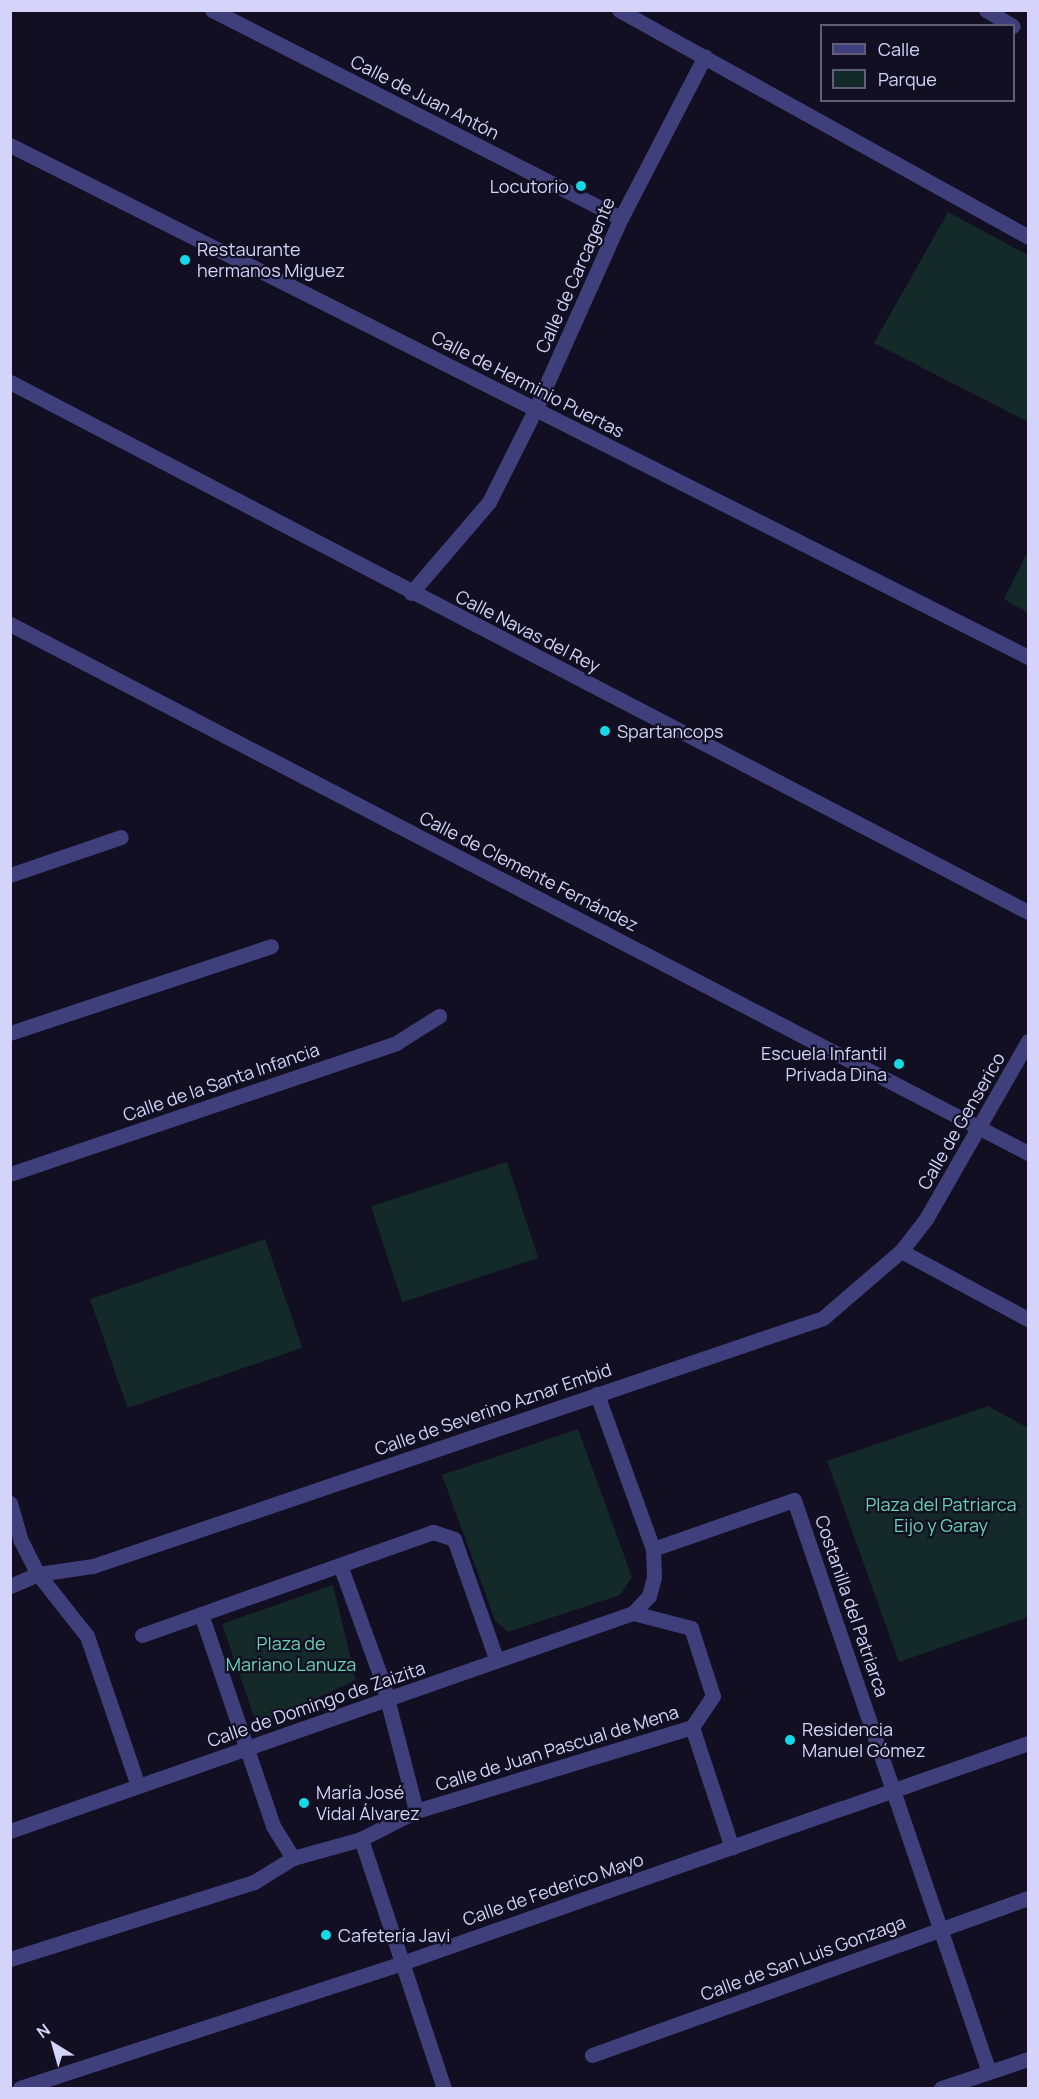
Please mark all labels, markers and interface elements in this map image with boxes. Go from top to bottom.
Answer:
legend [820,24,1015,102]
text: Calle [878,37,920,61]
street label: Calle de Juan Antón [347,50,503,144]
text: Parque [878,67,937,91]
place label: Locutorio [490,175,569,197]
marker: Locutorio [574,179,588,193]
street label: Calle de Carcagente [531,194,619,356]
place label: Restaurante hermanos Miguez [197,239,345,282]
marker: Restaurante hermanos Miguez [178,253,192,267]
street label: Calle de Herminio Puertas [428,326,628,442]
street label: Calle Navas del Rey [452,585,604,677]
place label: Spartancops [617,720,723,742]
marker: Spartancops [598,724,612,738]
street label: Calle de Clemente Fernández [416,806,642,936]
street label: Calle de la Santa Infancia [120,1038,322,1126]
place label: Escuela Infantil Privada Dina [761,1043,887,1086]
street label: Calle de Genserico [913,1049,1009,1193]
marker: Escuela Infantil Privada Dina [892,1057,906,1071]
street label: Calle de Severino Aznar Embid [372,1358,614,1460]
park label: Plaza del Patriarca Eijo y Garay [865,1494,1017,1537]
street label: Costanilla del Patriarca [811,1512,893,1700]
park label: Plaza de Mariano Lanuza [226,1633,356,1676]
street label: Calle de Domingo de Zaizita [204,1657,428,1751]
street label: Calle de Juan Pascual de Mena [433,1701,681,1795]
place label: Residencia Manuel Gómez [802,1719,925,1762]
marker: Residencia Manuel Gómez [783,1733,797,1747]
place label: María José Vidal Álvarez [316,1782,420,1824]
marker: María José Vidal Álvarez [297,1796,311,1810]
street label: Calle de Federico Mayo [460,1848,646,1930]
street label: Calle de San Luis Gonzaga [698,1911,908,2005]
place label: Cafetería Javi [338,1924,450,1946]
marker: Cafetería Javi [319,1928,333,1942]
north arrow [24,2015,84,2075]
text: N [32,2018,54,2043]

